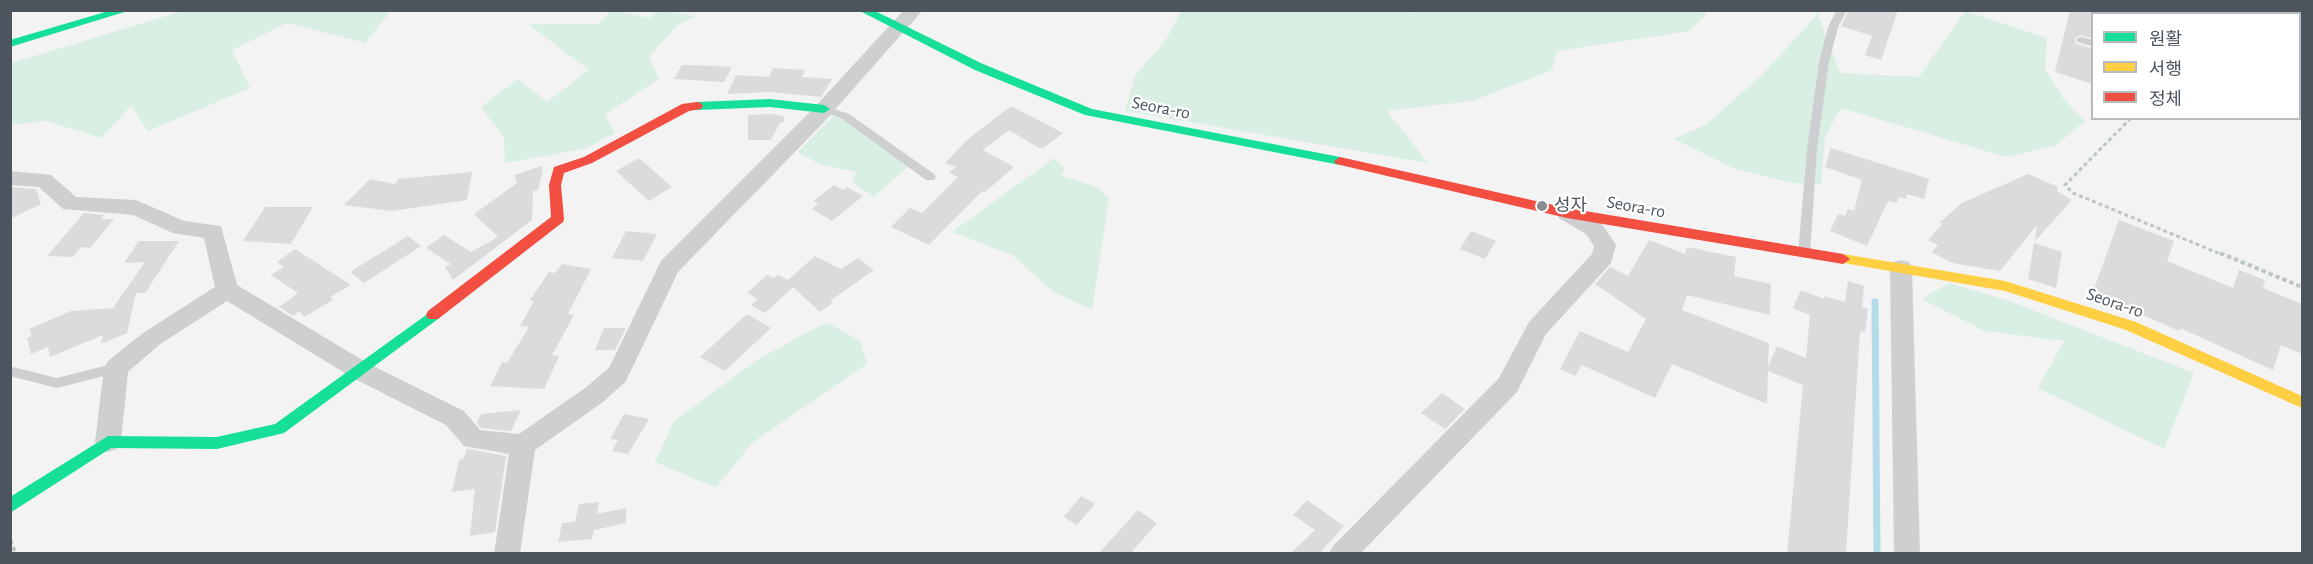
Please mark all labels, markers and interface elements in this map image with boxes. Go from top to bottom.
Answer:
legend [2091,12,2301,120]
text: 원활 [2149,31,2182,49]
text: 서행 [2149,61,2182,79]
text: 정체 [2149,91,2182,109]
street label: Seora-ro [1130,92,1192,124]
street label: Seora-ro [1605,191,1667,223]
place label: 성자 [1554,195,1587,217]
marker: 성자 [1535,199,1549,213]
street label: Seora-ro [2083,283,2147,323]

